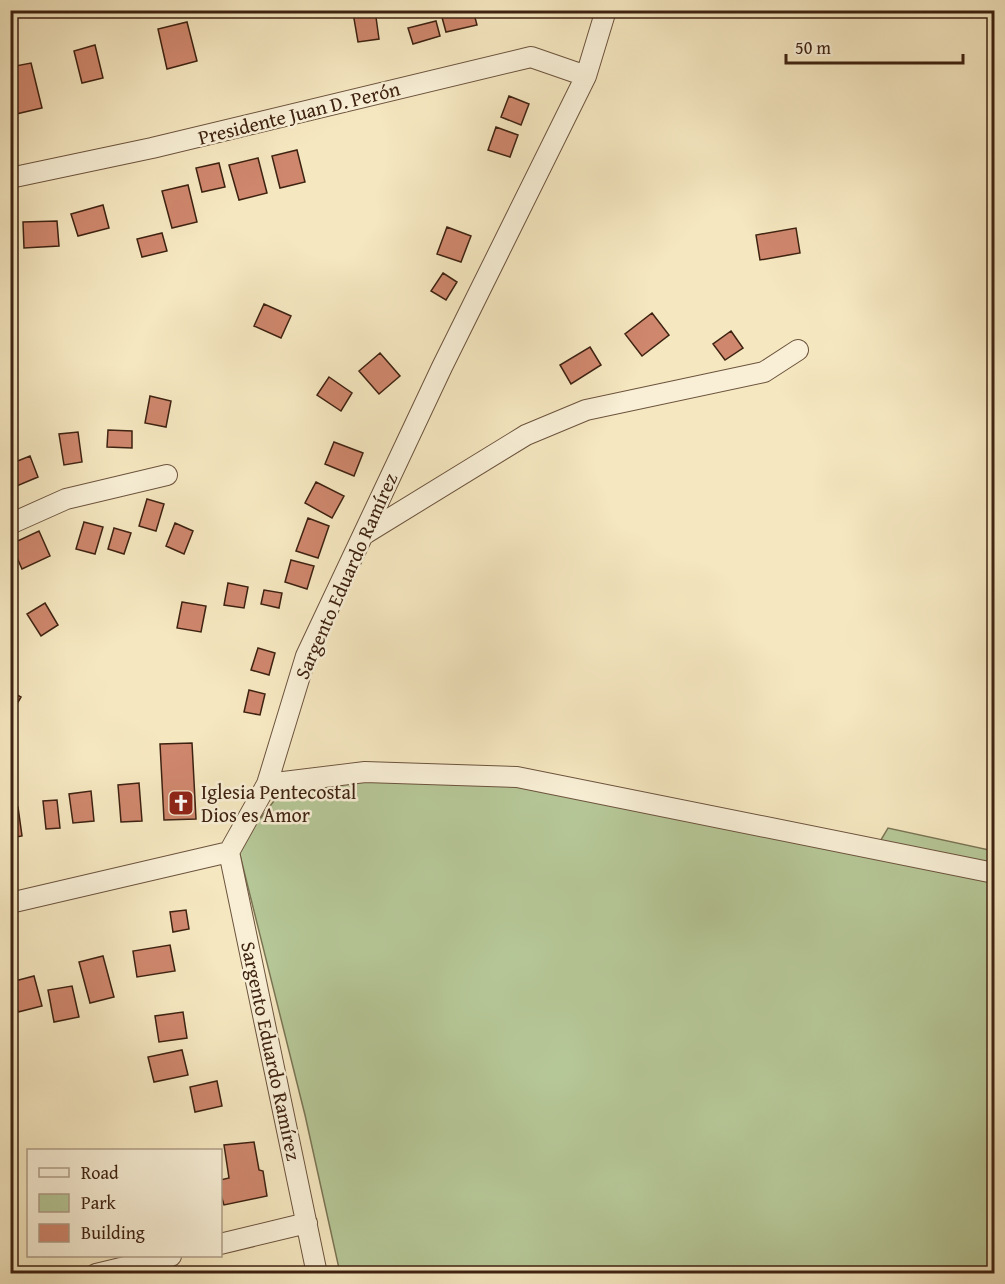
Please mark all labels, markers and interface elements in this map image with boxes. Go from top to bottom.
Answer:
scale bar [786,27,963,65]
text: 50 m [795,34,831,61]
street label: Presidente Juan D. Perón [195,73,403,152]
street label: Sargento Eduardo Ramírez [287,468,404,684]
place label: Iglesia Pentecostal Dios es Amor [201,777,357,829]
church icon: Iglesia Pentecostal Dios es Amor [166,788,196,818]
street label: Sargento Eduardo Ramírez [234,939,309,1163]
legend [27,1149,222,1257]
text: Road [81,1159,119,1186]
text: Park [81,1189,117,1216]
text: Building [81,1219,145,1246]

